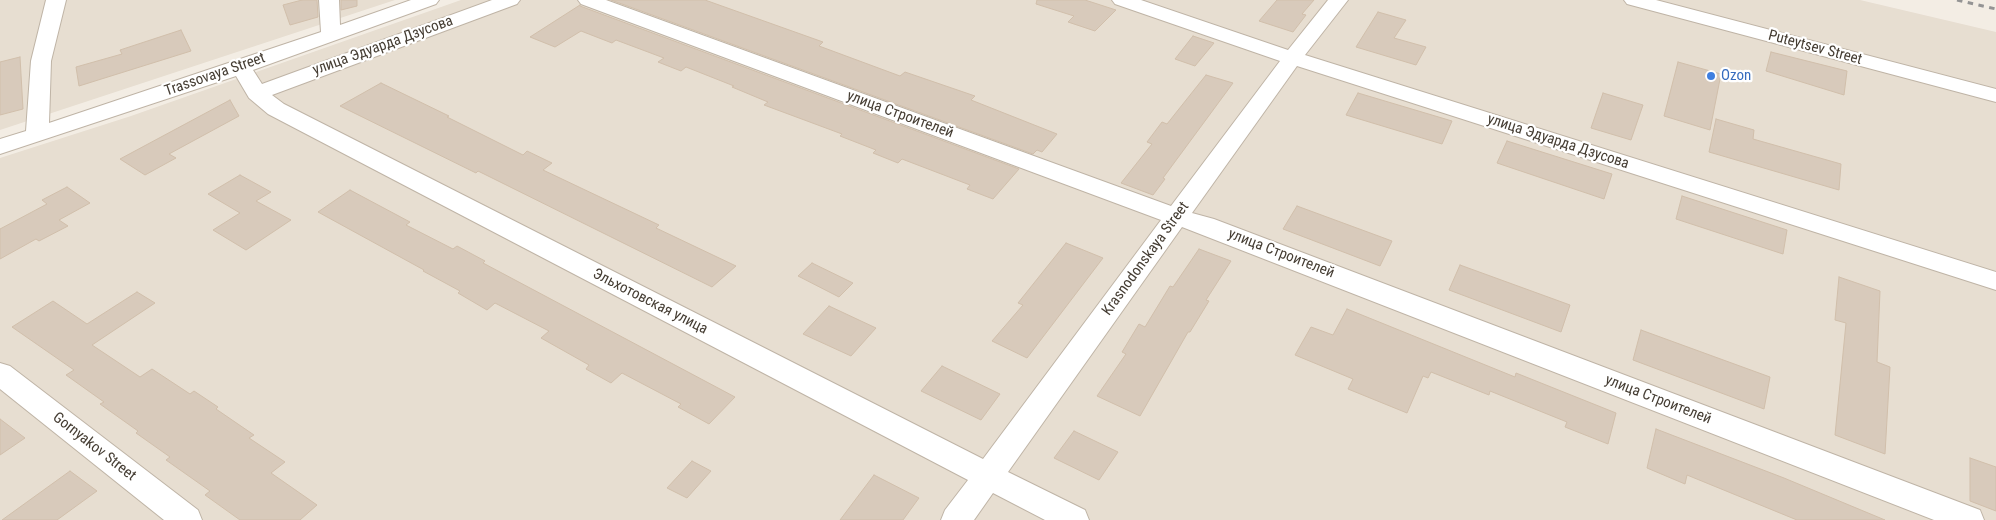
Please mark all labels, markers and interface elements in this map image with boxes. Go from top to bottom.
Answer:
street label: улица Эдуарда Дзусова [310,12,456,80]
street label: Puteytsev Street [1766,27,1864,69]
street label: Trassovaya Street [162,49,268,101]
place label: Ozon [1721,67,1751,85]
marker: Ozon [1705,70,1717,82]
street label: улица Строителей [844,87,956,143]
street label: улица Эдуарда Дзусова [1485,111,1631,173]
street label: Krasnodonskaya Street [1099,199,1193,319]
street label: улица Строителей [1225,225,1337,283]
street label: Эльхотовская улица [589,265,711,339]
street label: улица Строителей [1602,371,1714,429]
street label: Gornyakov Street [49,409,139,485]

